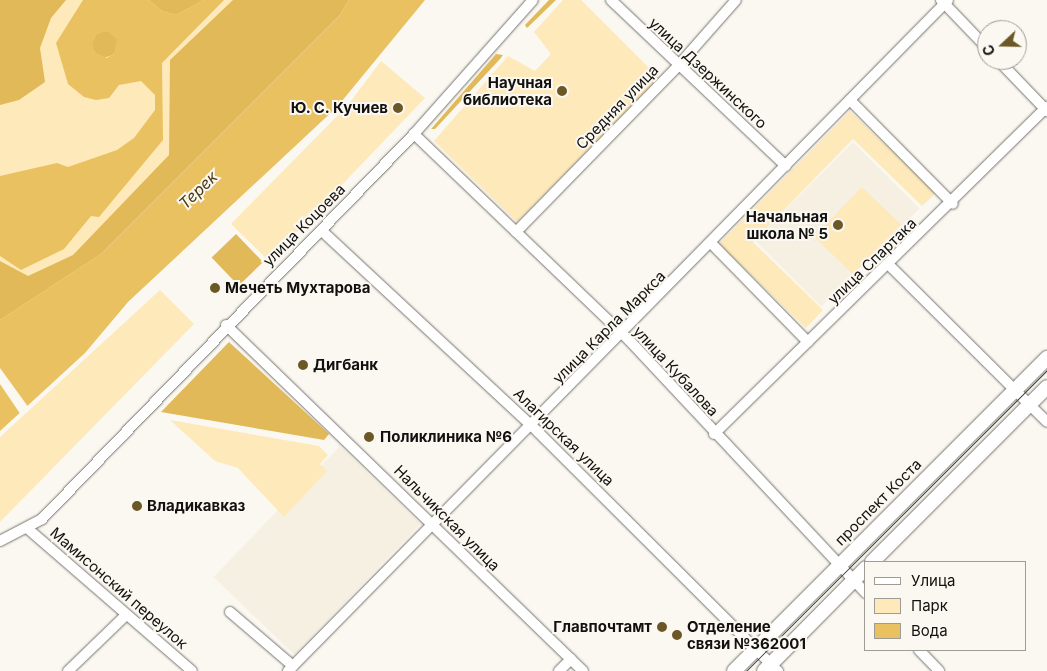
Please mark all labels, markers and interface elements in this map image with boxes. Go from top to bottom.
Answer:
street label: улица Дзержинского [645,14,771,132]
north arrow [977,20,1027,70]
text: С [979,42,998,58]
street label: Средняя улица [572,61,662,153]
place label: Научная библиотека [463,73,552,108]
marker: Научная библиотека [556,85,568,97]
place label: Ю. С. Кучиев [290,99,388,117]
marker: Ю. С. Кучиев [392,102,404,114]
water label: Терек [175,167,221,213]
street label: улица Коцоева [259,180,349,270]
place label: Начальная школа № 5 [746,207,828,242]
street label: улица Спартака [824,214,920,308]
marker: Начальная школа № 5 [832,219,844,231]
street label: улица Карла Маркса [549,267,669,387]
place label: Мечеть Мухтарова [225,279,370,297]
marker: Мечеть Мухтарова [209,282,221,294]
street label: улица Кубалова [630,322,722,420]
place label: Дигбанк [313,356,378,374]
marker: Дигбанк [297,359,309,371]
street label: Алагирская улица [510,385,618,489]
place label: Поликлиника №6 [380,428,512,446]
marker: Поликлиника №6 [362,430,376,444]
street label: проспект Коста [831,455,925,549]
street label: Нальчикская улица [390,461,504,575]
place label: Владикавказ [147,497,245,515]
marker: Владикавказ [131,500,143,512]
street label: Мамисонский переулок [47,523,191,653]
legend [864,561,1027,651]
text: Улица [911,571,955,590]
text: Парк [911,596,948,615]
place label: Отделение связи №362001 [687,617,806,652]
place label: Главпочтамт [553,618,652,636]
marker: Главпочтамт [656,621,668,633]
text: Вода [911,621,948,640]
marker: Отделение связи №362001 [671,629,683,641]

